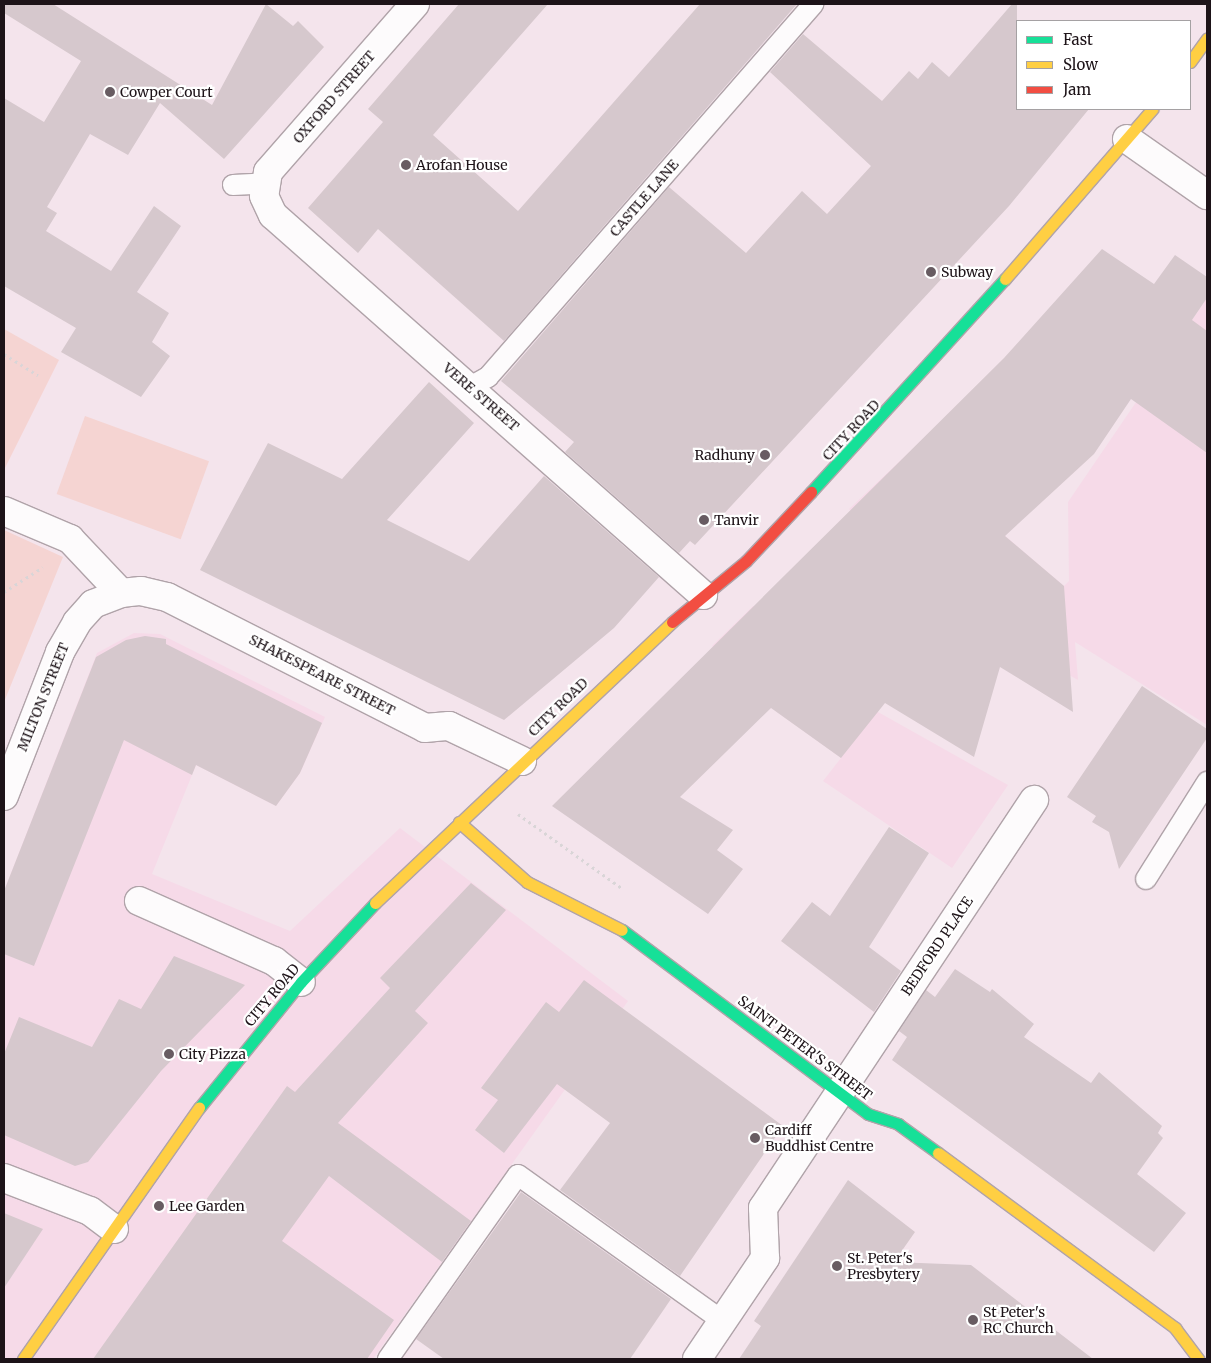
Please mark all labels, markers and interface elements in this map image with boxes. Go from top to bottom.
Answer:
legend [1016,20,1191,110]
text: Fast [1063,30,1093,49]
street label: OXFORD STREET [289,47,379,147]
text: Slow [1063,55,1098,74]
text: Jam [1063,80,1091,99]
place label: Cowper Court [120,84,213,100]
marker: Cowper Court [104,86,116,98]
street label: CASTLE LANE [606,156,682,240]
place label: Arofan House [416,157,507,173]
marker: Arofan House [400,159,412,171]
place label: Subway [941,264,993,280]
marker: Subway [925,266,937,278]
street label: VERE STREET [439,359,523,435]
street label: CITY ROAD [819,396,883,464]
place label: Radhuny [694,447,755,463]
marker: Radhuny [759,449,771,461]
place label: Tanvir [714,512,759,528]
marker: Tanvir [698,514,710,526]
street label: SHAKESPEARE STREET [246,631,398,719]
street label: MILTON STREET [14,640,72,754]
street label: CITY ROAD [525,674,591,740]
street label: BEDFORD PLACE [898,893,976,999]
street label: CITY ROAD [241,960,303,1030]
street label: SAINT PETER'S STREET [735,992,875,1104]
place label: City Pizza [179,1046,246,1062]
marker: City Pizza [163,1048,175,1060]
place label: Cardiff Buddhist Centre [765,1122,874,1154]
marker: Cardiff Buddhist Centre [749,1132,761,1144]
place label: Lee Garden [169,1198,245,1214]
marker: Lee Garden [153,1200,165,1212]
place label: St. Peter's Presbytery [847,1250,920,1282]
marker: St. Peter's Presbytery [831,1260,843,1272]
place label: St Peter's RC Church [983,1304,1054,1336]
marker: St Peter's RC Church [967,1314,979,1326]

